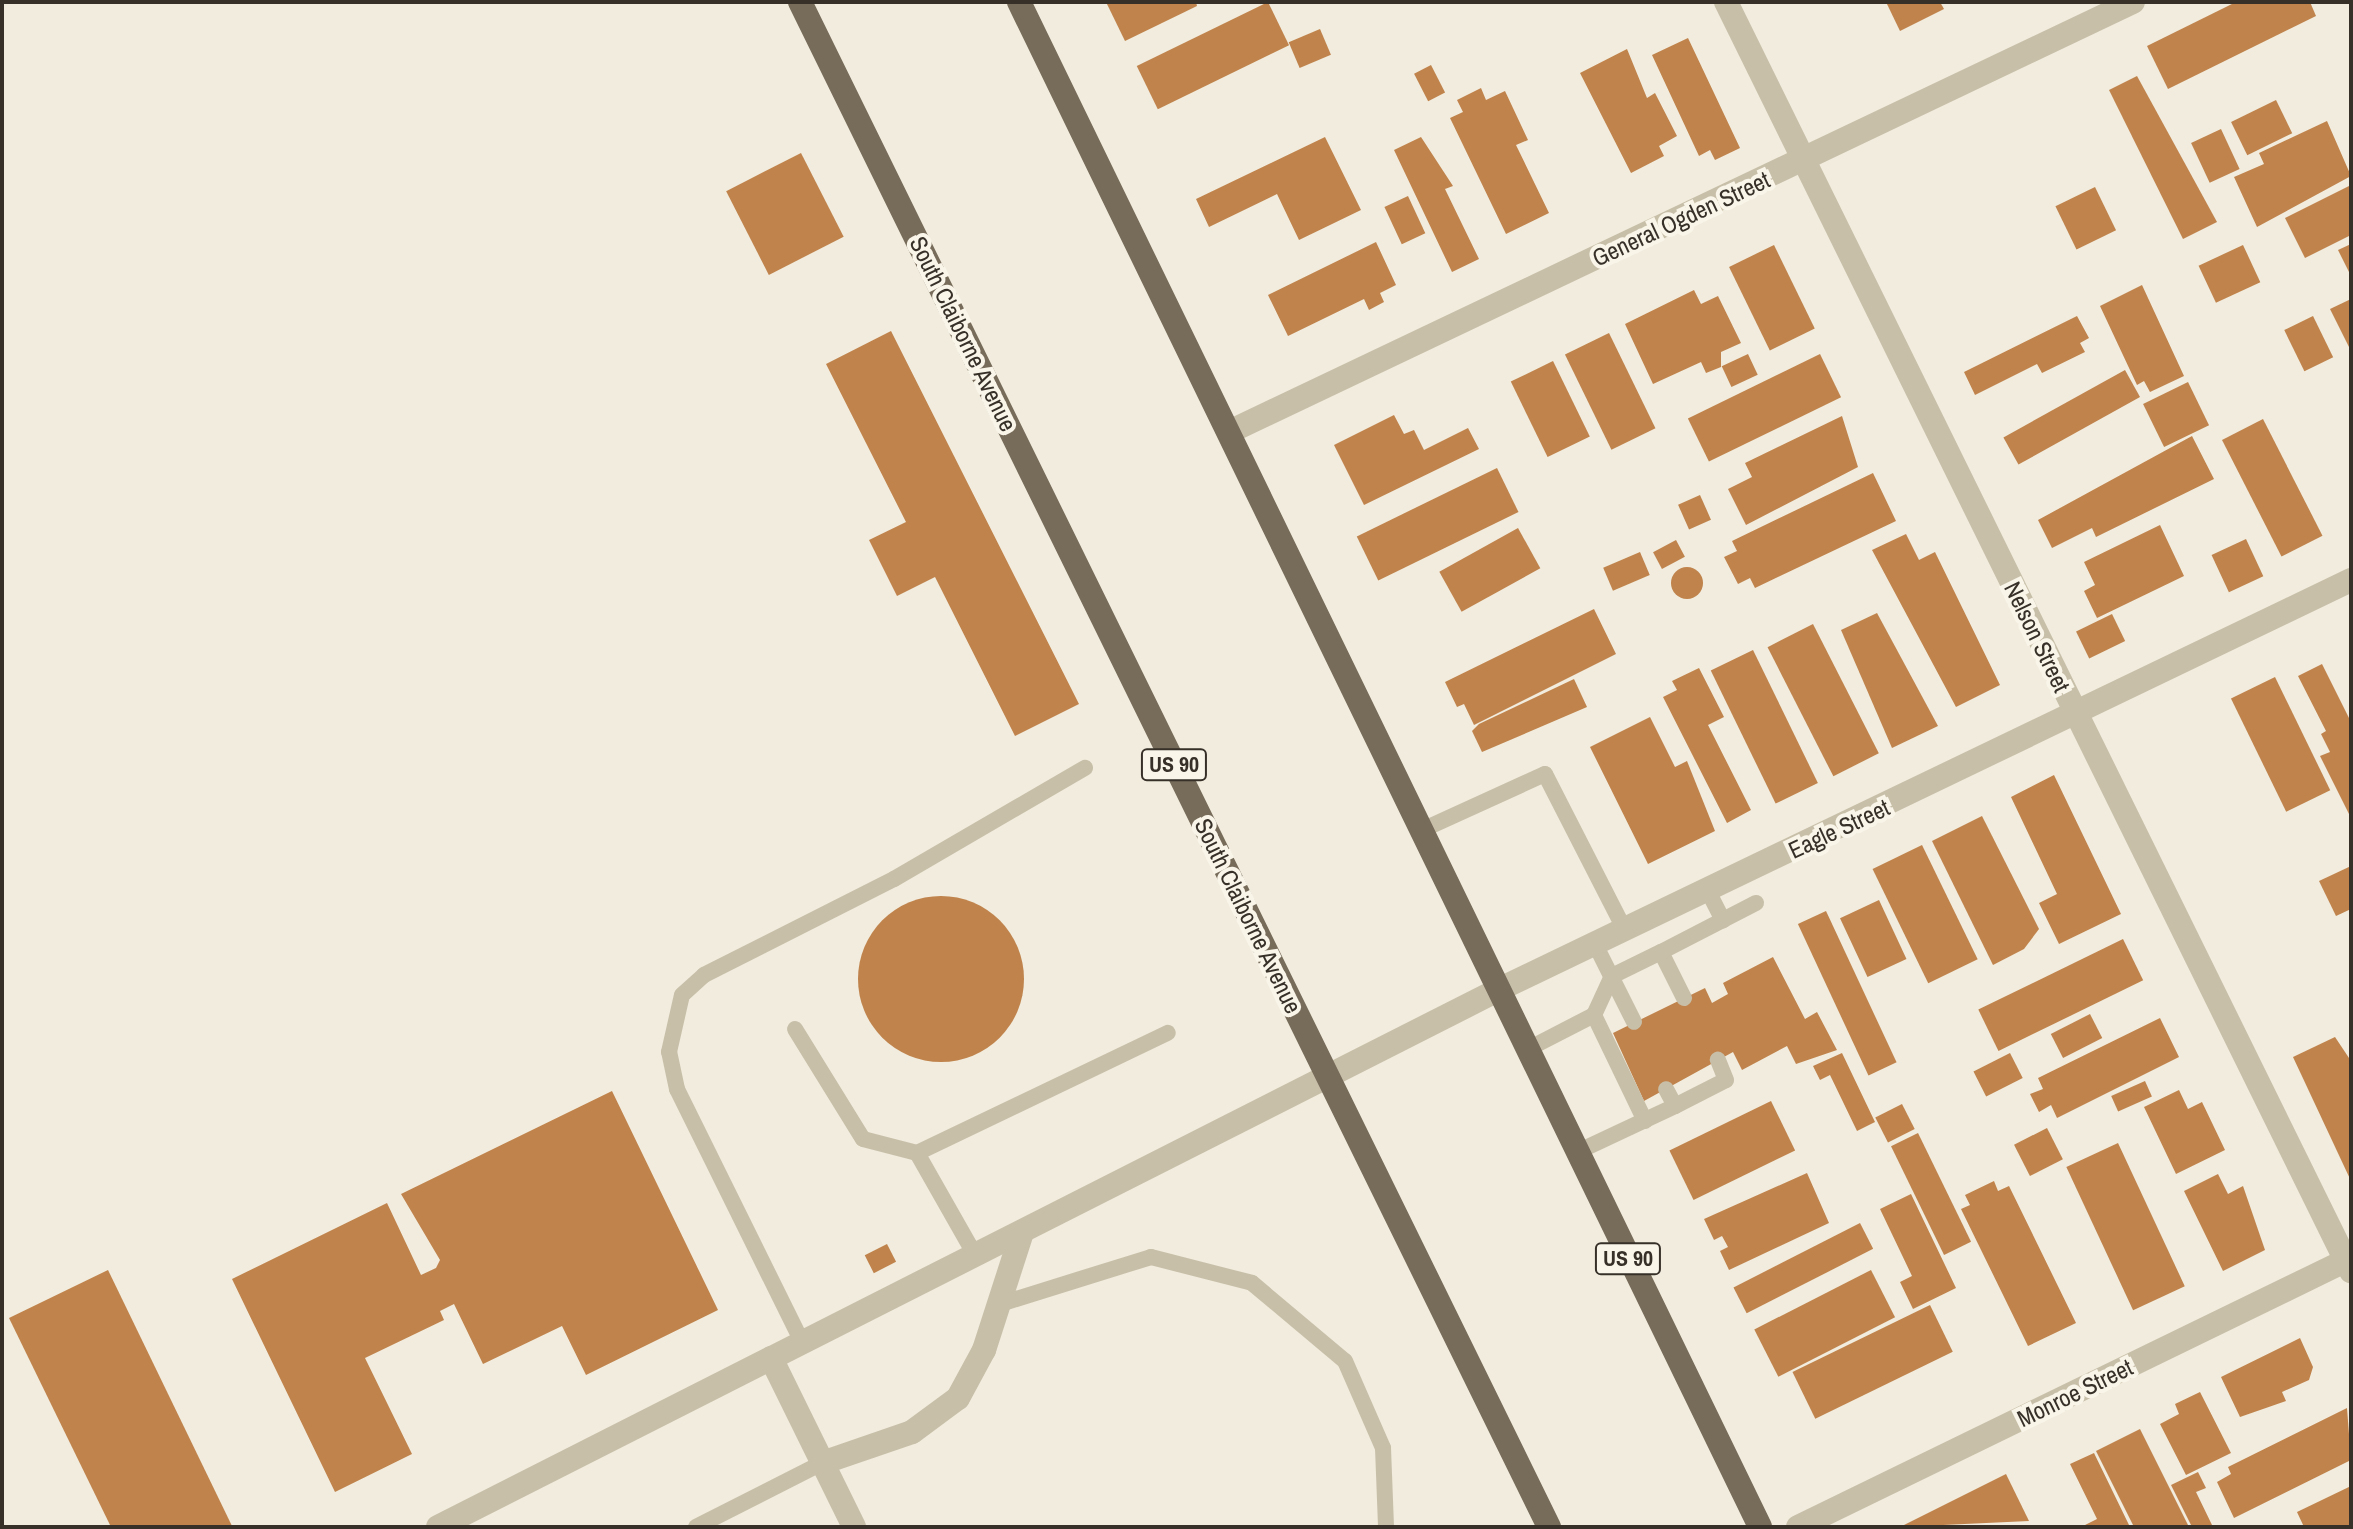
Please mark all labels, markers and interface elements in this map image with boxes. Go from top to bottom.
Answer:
street label: General Ogden Street [1588,165,1774,273]
street label: South Claiborne Avenue [903,231,1023,437]
street label: Nelson Street [1998,577,2076,697]
road number: US 90 [1140,747,1208,783]
street label: Eagle Street [1784,793,1894,865]
street label: South Claiborne Avenue [1188,813,1308,1019]
road number: US 90 [1594,1241,1662,1277]
street label: Monroe Street [2013,1353,2137,1433]

